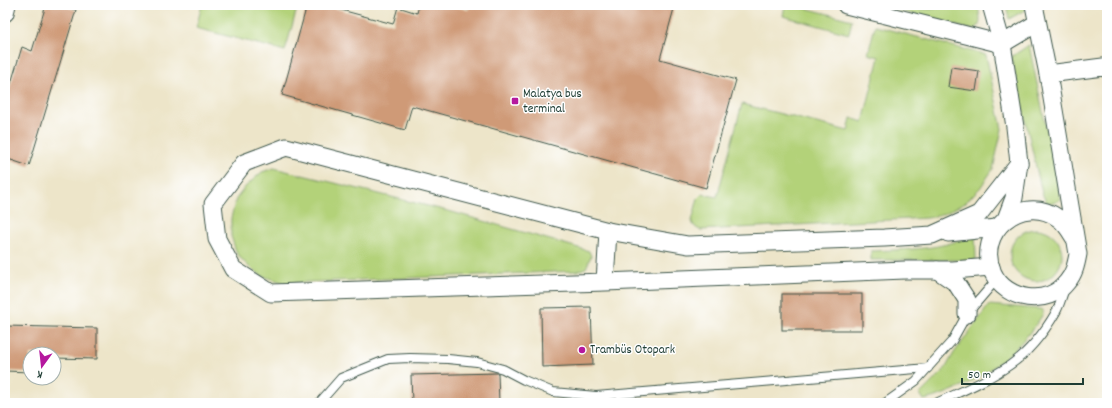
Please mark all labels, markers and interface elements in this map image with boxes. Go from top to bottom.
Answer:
place label: Malatya bus terminal [523,85,582,119]
marker: Malatya bus terminal [510,96,520,106]
place label: Trambüs Otopark [590,341,675,360]
marker: Trambüs Otopark [577,345,587,355]
north arrow [22,346,62,386]
scale bar [962,360,1083,386]
text: K [35,365,44,382]
text: 50 m [968,367,991,384]

